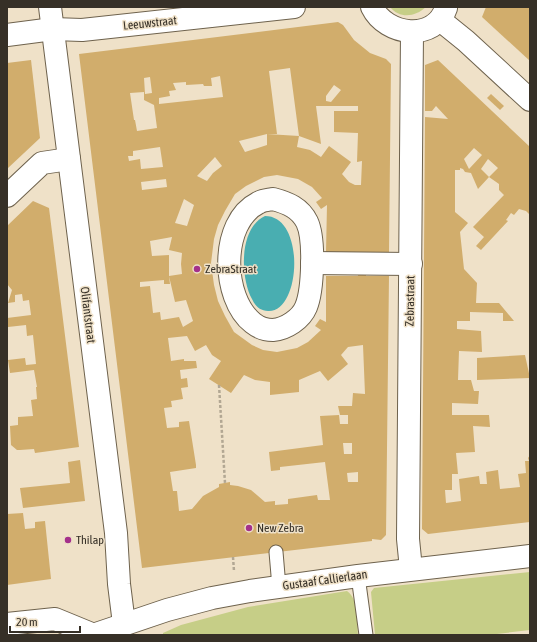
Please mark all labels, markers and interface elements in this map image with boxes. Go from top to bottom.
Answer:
street label: Leeuwstraat [122,13,178,33]
place label: ZebraStraat [205,262,257,276]
marker: ZebraStraat [192,264,202,274]
street label: Zebrastraat [403,275,417,327]
street label: Olifantstraat [78,286,98,345]
place label: New Zebra [257,521,304,535]
marker: New Zebra [244,523,254,533]
place label: Thilap [76,533,104,547]
marker: Thilap [63,535,73,545]
street label: Gustaaf Callierlaan [282,567,368,593]
scale bar [10,608,80,634]
text: 20 m [16,615,38,629]

